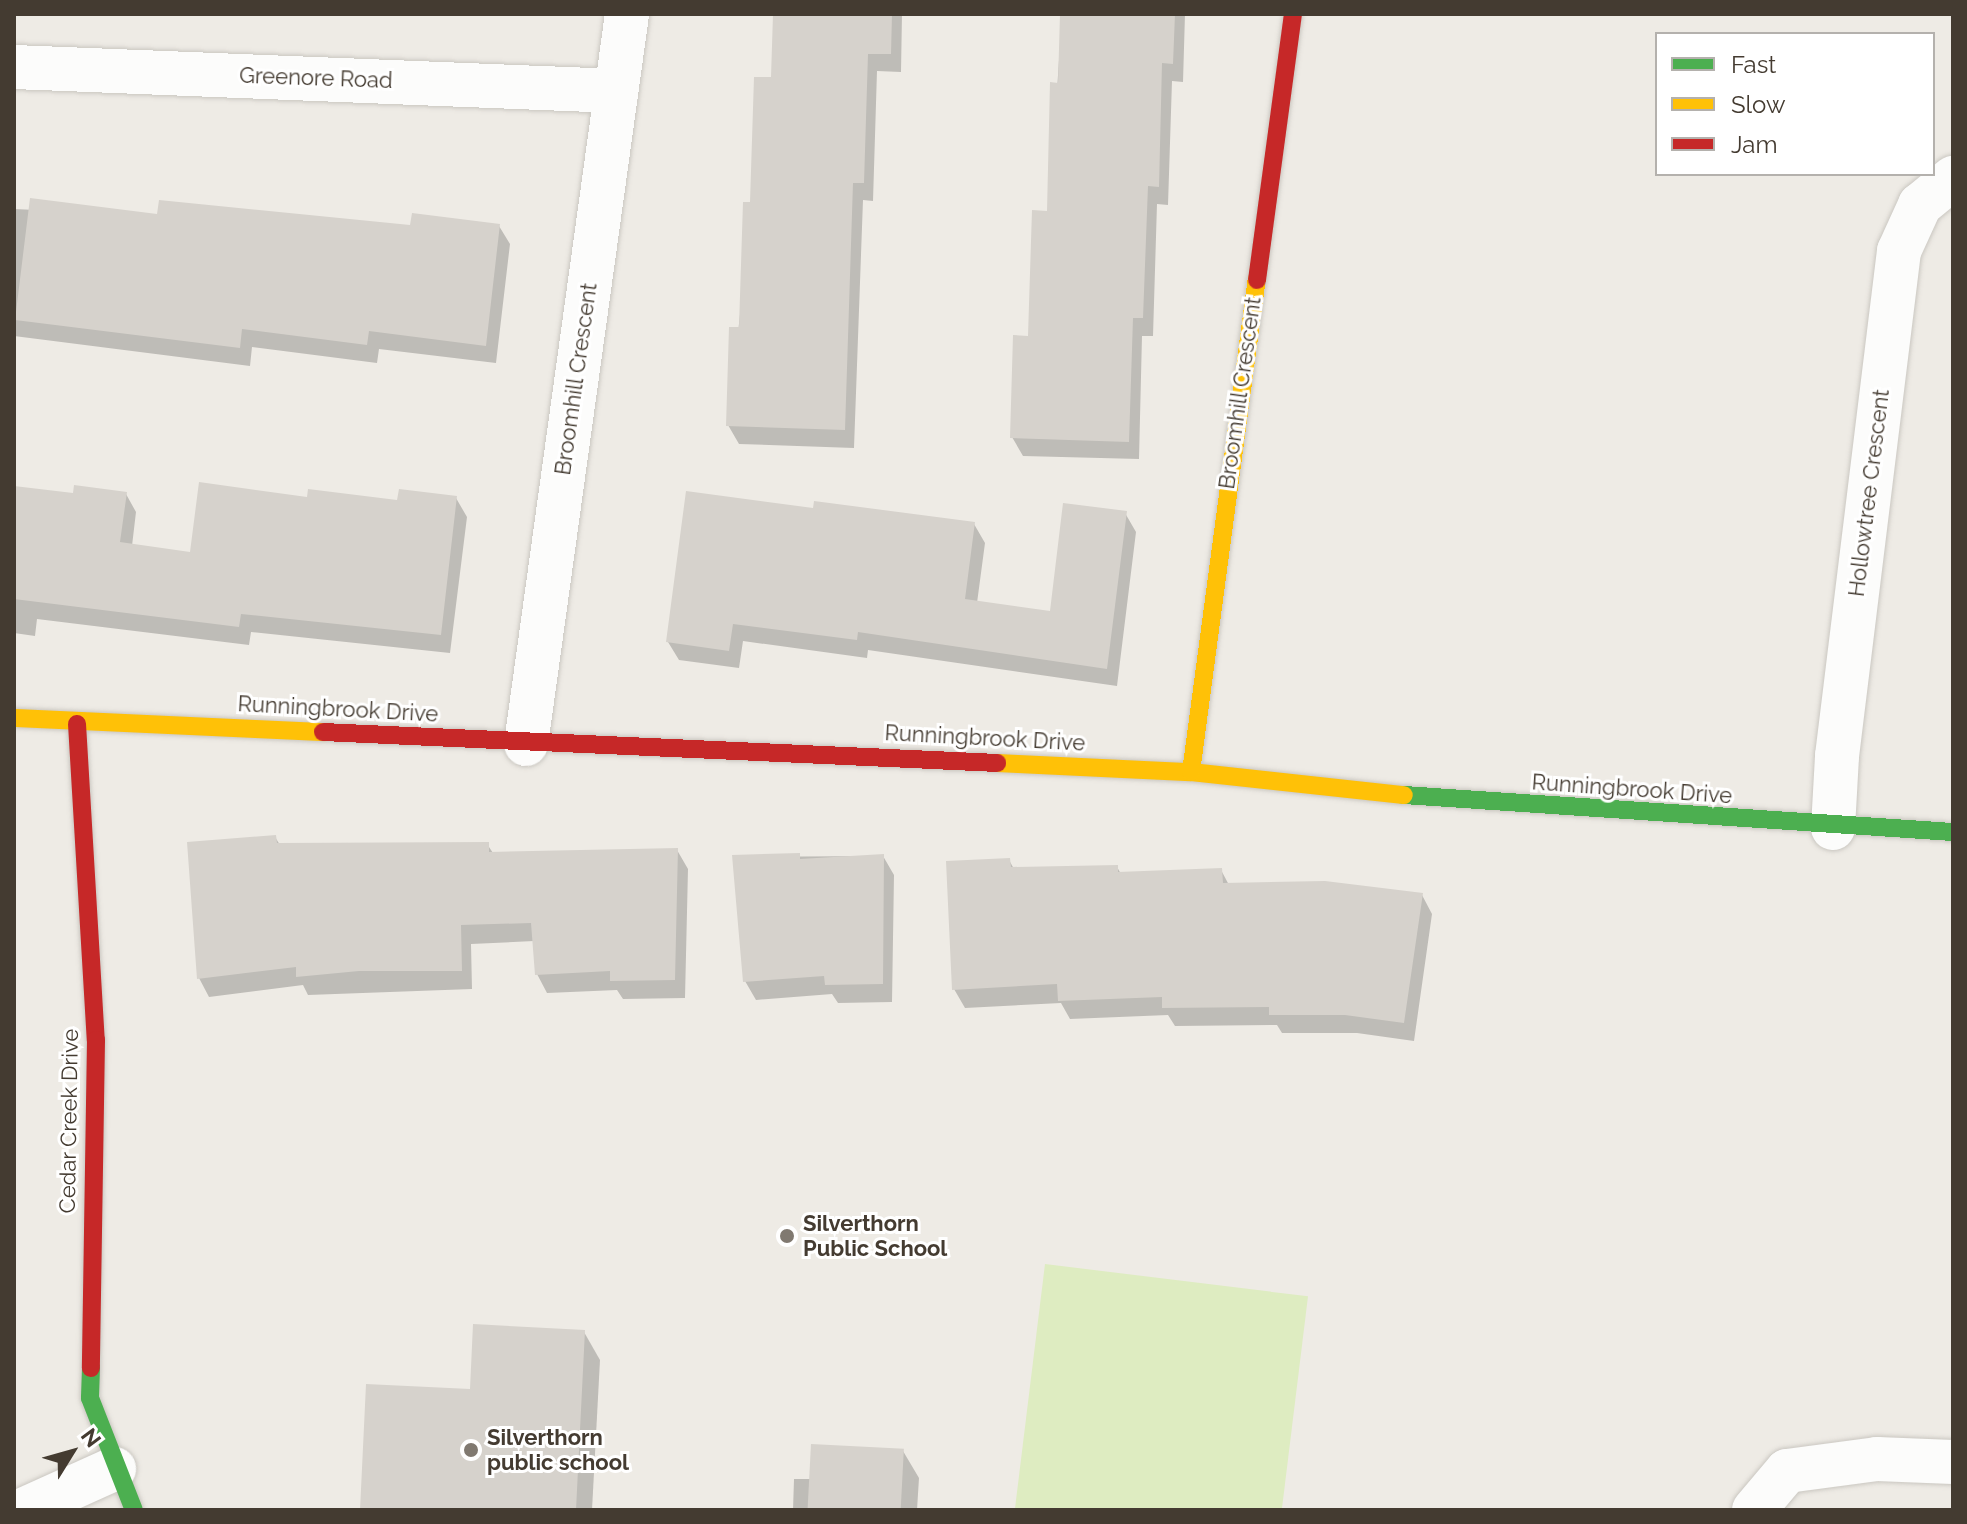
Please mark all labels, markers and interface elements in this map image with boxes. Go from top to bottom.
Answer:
legend [1655,32,1935,176]
text: Fast [1731,50,1776,79]
street label: Greenore Road [239,62,393,94]
text: Slow [1731,90,1785,119]
text: Jam [1731,130,1777,159]
street label: Broomhill Crescent [549,281,603,477]
street label: Broomhill Crescent [1213,295,1267,491]
street label: Hollowtree Crescent [1843,388,1895,598]
street label: Runningbrook Drive [237,691,439,727]
street label: Runningbrook Drive [884,720,1086,756]
street label: Runningbrook Drive [1531,769,1733,809]
street label: Cedar Creek Drive [54,1028,84,1214]
place label: Silverthorn Public School [803,1210,947,1262]
marker: Silverthorn Public School [778,1227,796,1245]
north arrow [32,1412,112,1492]
text: N [76,1423,107,1452]
place label: Silverthorn public school [487,1424,629,1476]
marker: Silverthorn public school [462,1441,480,1459]

